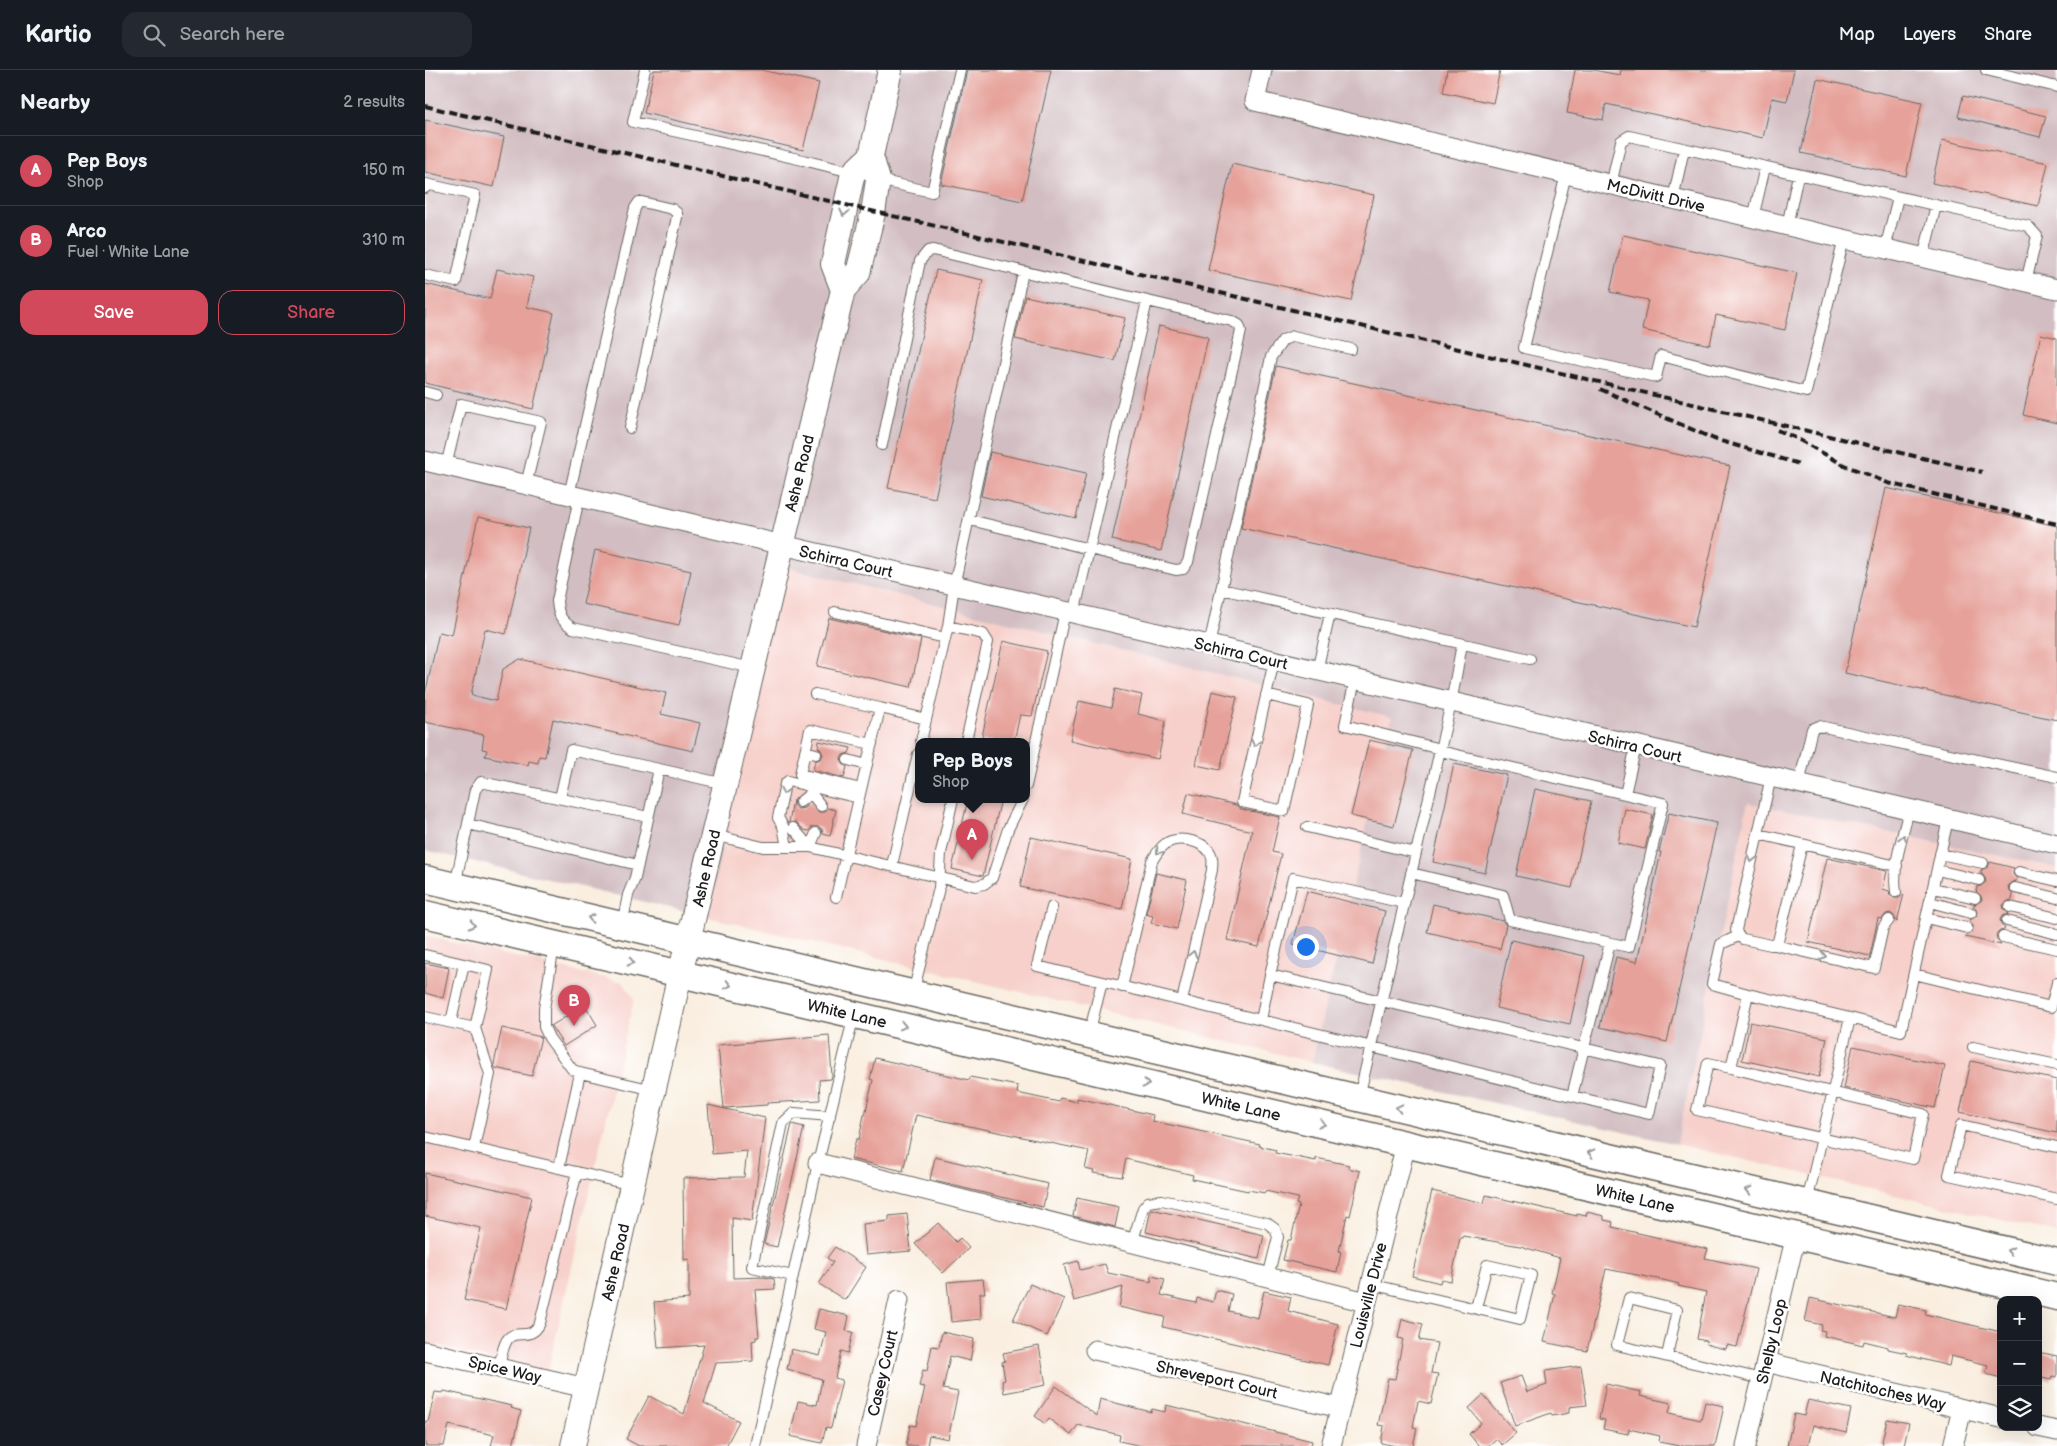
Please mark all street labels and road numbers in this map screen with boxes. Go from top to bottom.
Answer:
street label: McDivitt Drive [1605,176,1707,217]
street label: Ashe Road [782,433,819,514]
street label: Schirra Court [797,542,894,582]
street label: Schirra Court [1192,634,1289,674]
street label: Schirra Court [1586,727,1683,767]
street label: Ashe Road [689,828,726,909]
street label: White Lane [805,996,889,1033]
street label: White Lane [1199,1089,1283,1126]
street label: White Lane [1593,1181,1677,1218]
street label: Ashe Road [598,1222,635,1303]
street label: Louisville Drive [1347,1240,1392,1350]
street label: Shelby Loop [1753,1297,1792,1386]
street label: Casey Court [864,1328,903,1418]
street label: Spice Way [466,1353,544,1388]
street label: Shreveport Court [1154,1357,1279,1404]
street label: Natchitoches Way [1818,1368,1948,1415]

